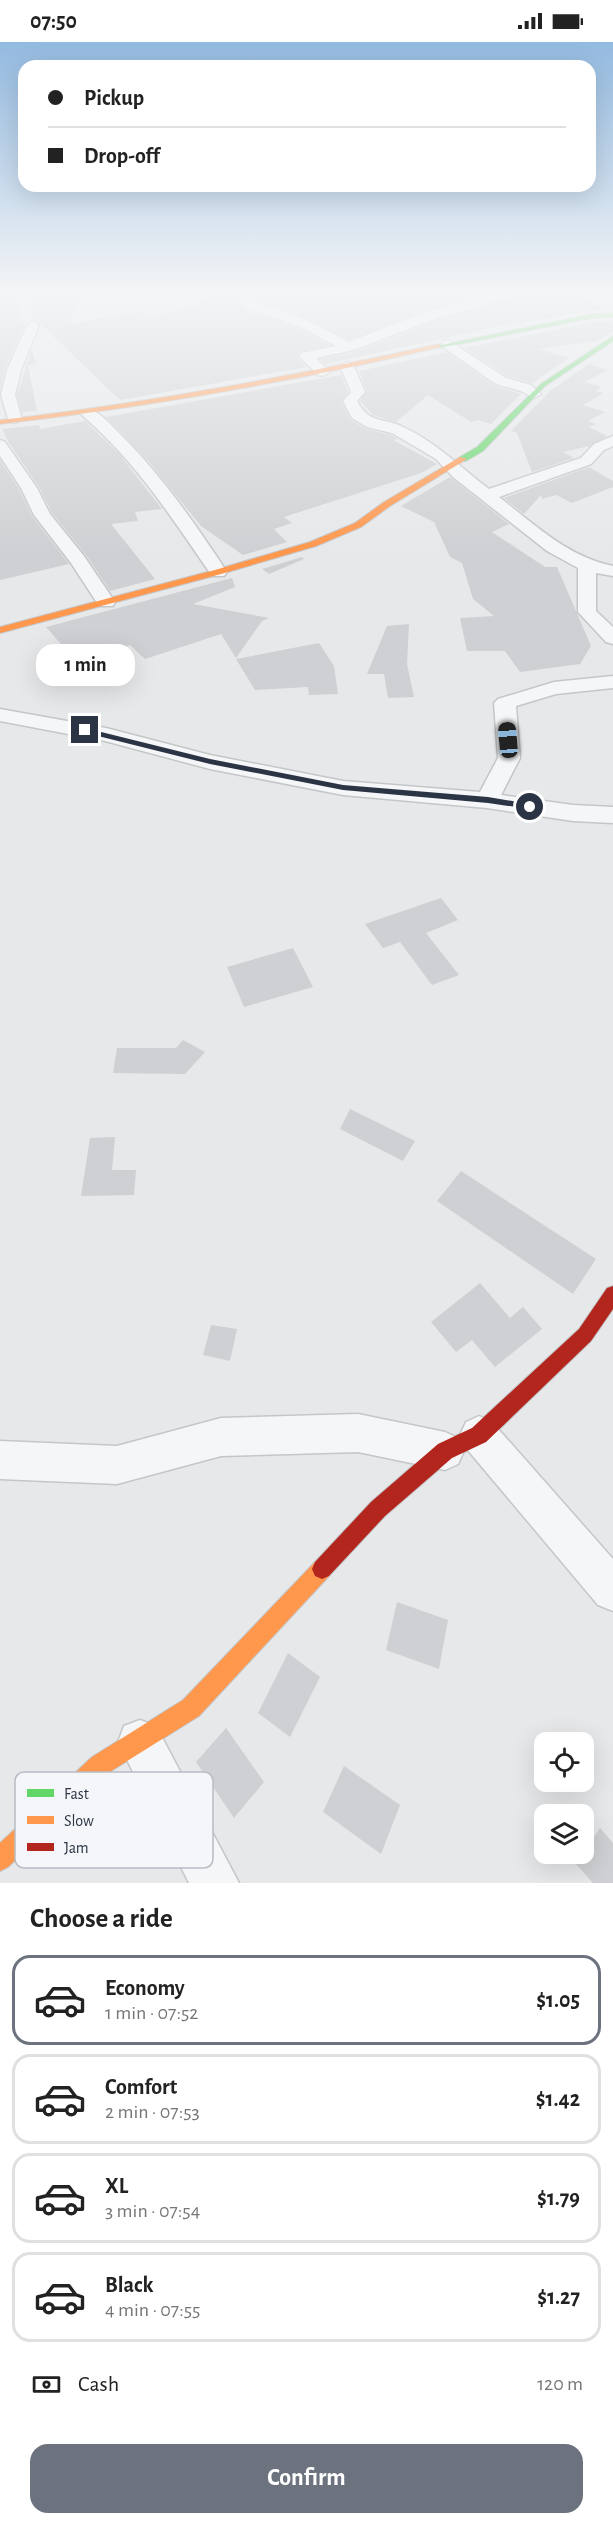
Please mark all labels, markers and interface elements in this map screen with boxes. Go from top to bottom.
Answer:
text: 07:50 [30,10,77,32]
text: Pickup [84,87,144,109]
text: Drop-off [84,145,160,167]
callout: 1 min [36,643,134,685]
text: 1 min [64,655,107,675]
route end [71,716,98,743]
car [497,721,519,759]
route start [516,793,543,820]
map controls [534,1732,594,1864]
button: locate [534,1732,594,1792]
legend [15,1772,213,1868]
text: Fast [64,1786,89,1802]
button: layers [534,1804,594,1864]
text: Slow [64,1813,94,1829]
text: Jam [64,1840,89,1856]
text: Choose a ride [30,1905,173,1932]
icon: car [33,1973,87,2027]
text: Economy [105,1977,185,1999]
text: $1.05 [536,1989,580,2011]
text: 1 min · 07:52 [105,2003,198,2023]
icon: car [33,2072,87,2126]
text: Comfort [105,2076,177,2098]
text: $1.42 [536,2088,580,2110]
text: 2 min · 07:53 [105,2102,200,2122]
icon: car [33,2171,87,2225]
text: XL [105,2175,128,2197]
text: $1.79 [537,2187,580,2209]
text: 3 min · 07:54 [105,2201,200,2221]
icon: car [33,2270,87,2324]
text: Black [105,2274,153,2296]
text: $1.27 [537,2286,580,2308]
text: 4 min · 07:55 [105,2300,200,2320]
icon: cash [30,2368,63,2401]
text: Cash [78,2373,119,2395]
text: 120 m [537,2374,583,2394]
button: Confirm [30,2444,583,2513]

